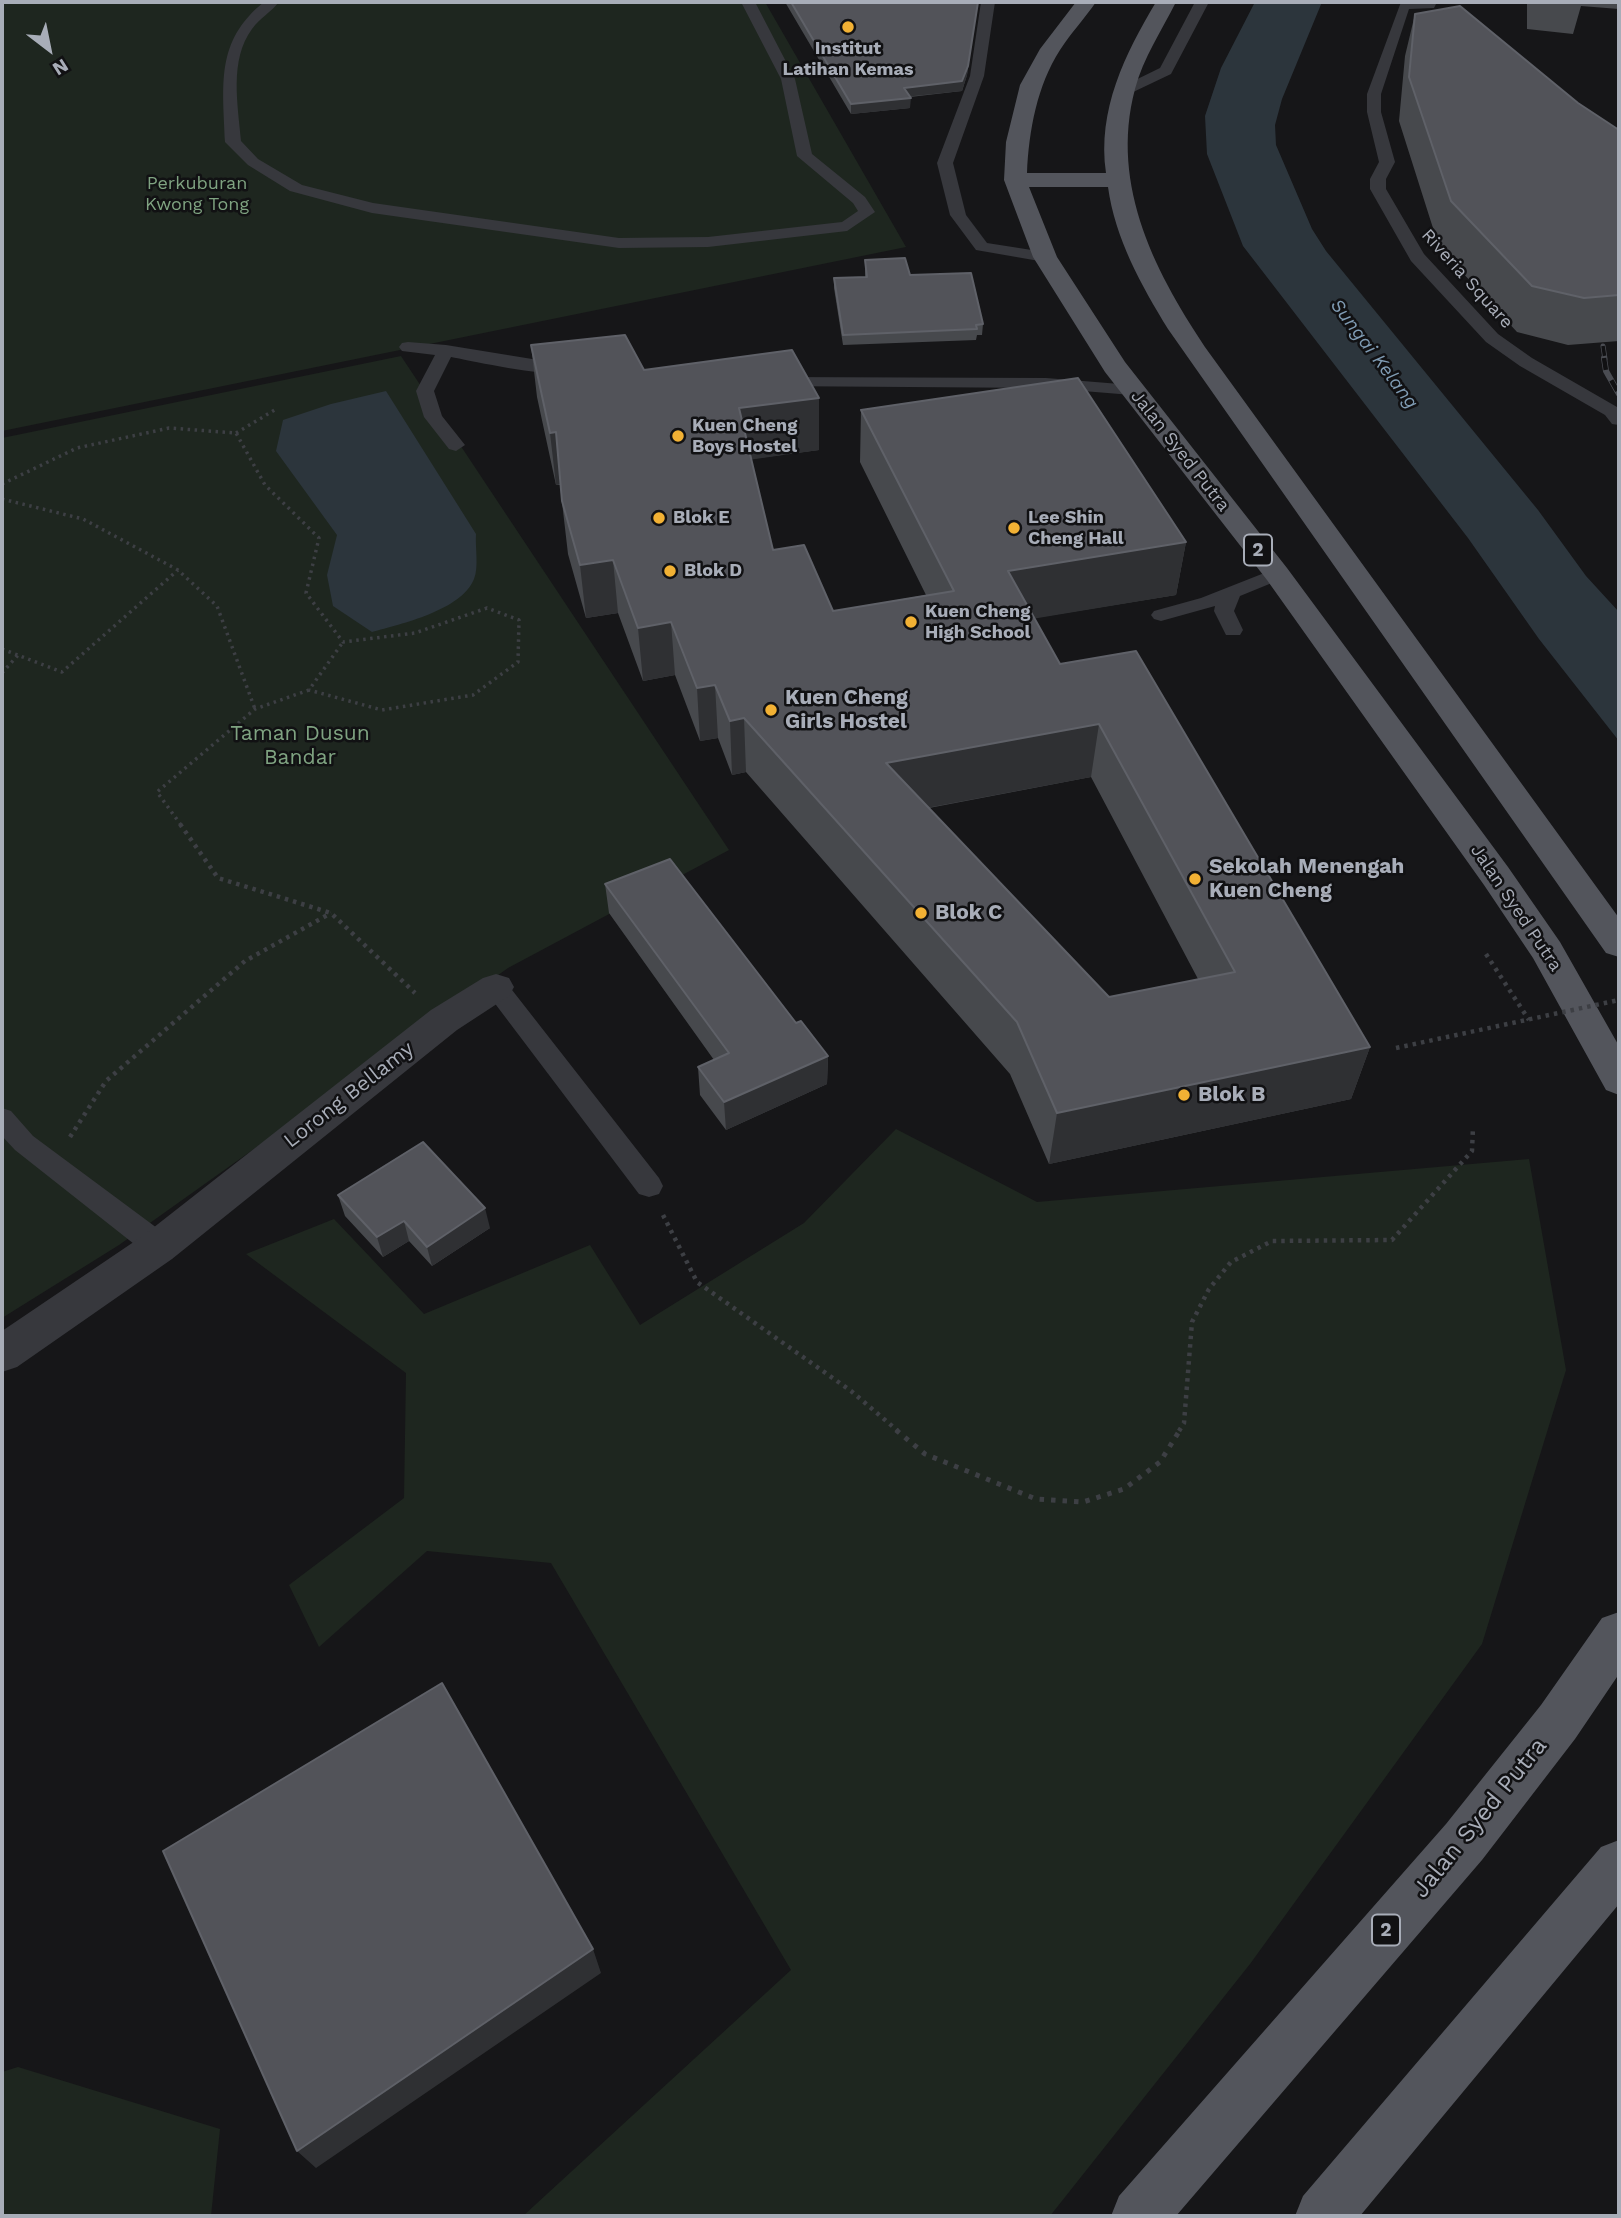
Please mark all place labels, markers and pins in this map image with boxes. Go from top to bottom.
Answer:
marker: Institut Latihan Kemas [840,19,856,35]
place label: Institut Latihan Kemas [782,38,914,80]
place label: Kuen Cheng Boys Hostel [692,415,797,458]
marker: Kuen Cheng Boys Hostel [670,428,686,444]
place label: Blok E [673,507,730,529]
place label: Lee Shin Cheng Hall [1028,507,1124,550]
marker: Blok E [651,510,667,526]
marker: Lee Shin Cheng Hall [1006,520,1022,536]
place label: Blok D [684,560,742,582]
marker: Blok D [662,563,678,579]
place label: Kuen Cheng High School [925,601,1030,644]
marker: Kuen Cheng High School [903,614,919,630]
place label: Kuen Cheng Girls Hostel [785,685,908,735]
marker: Kuen Cheng Girls Hostel [763,702,779,718]
place label: Sekolah Menengah Kuen Cheng [1209,854,1404,904]
marker: Sekolah Menengah Kuen Cheng [1187,871,1203,887]
place label: Blok C [935,900,1002,926]
marker: Blok C [913,905,929,921]
place label: Blok B [1198,1082,1265,1108]
marker: Blok B [1176,1087,1192,1103]

